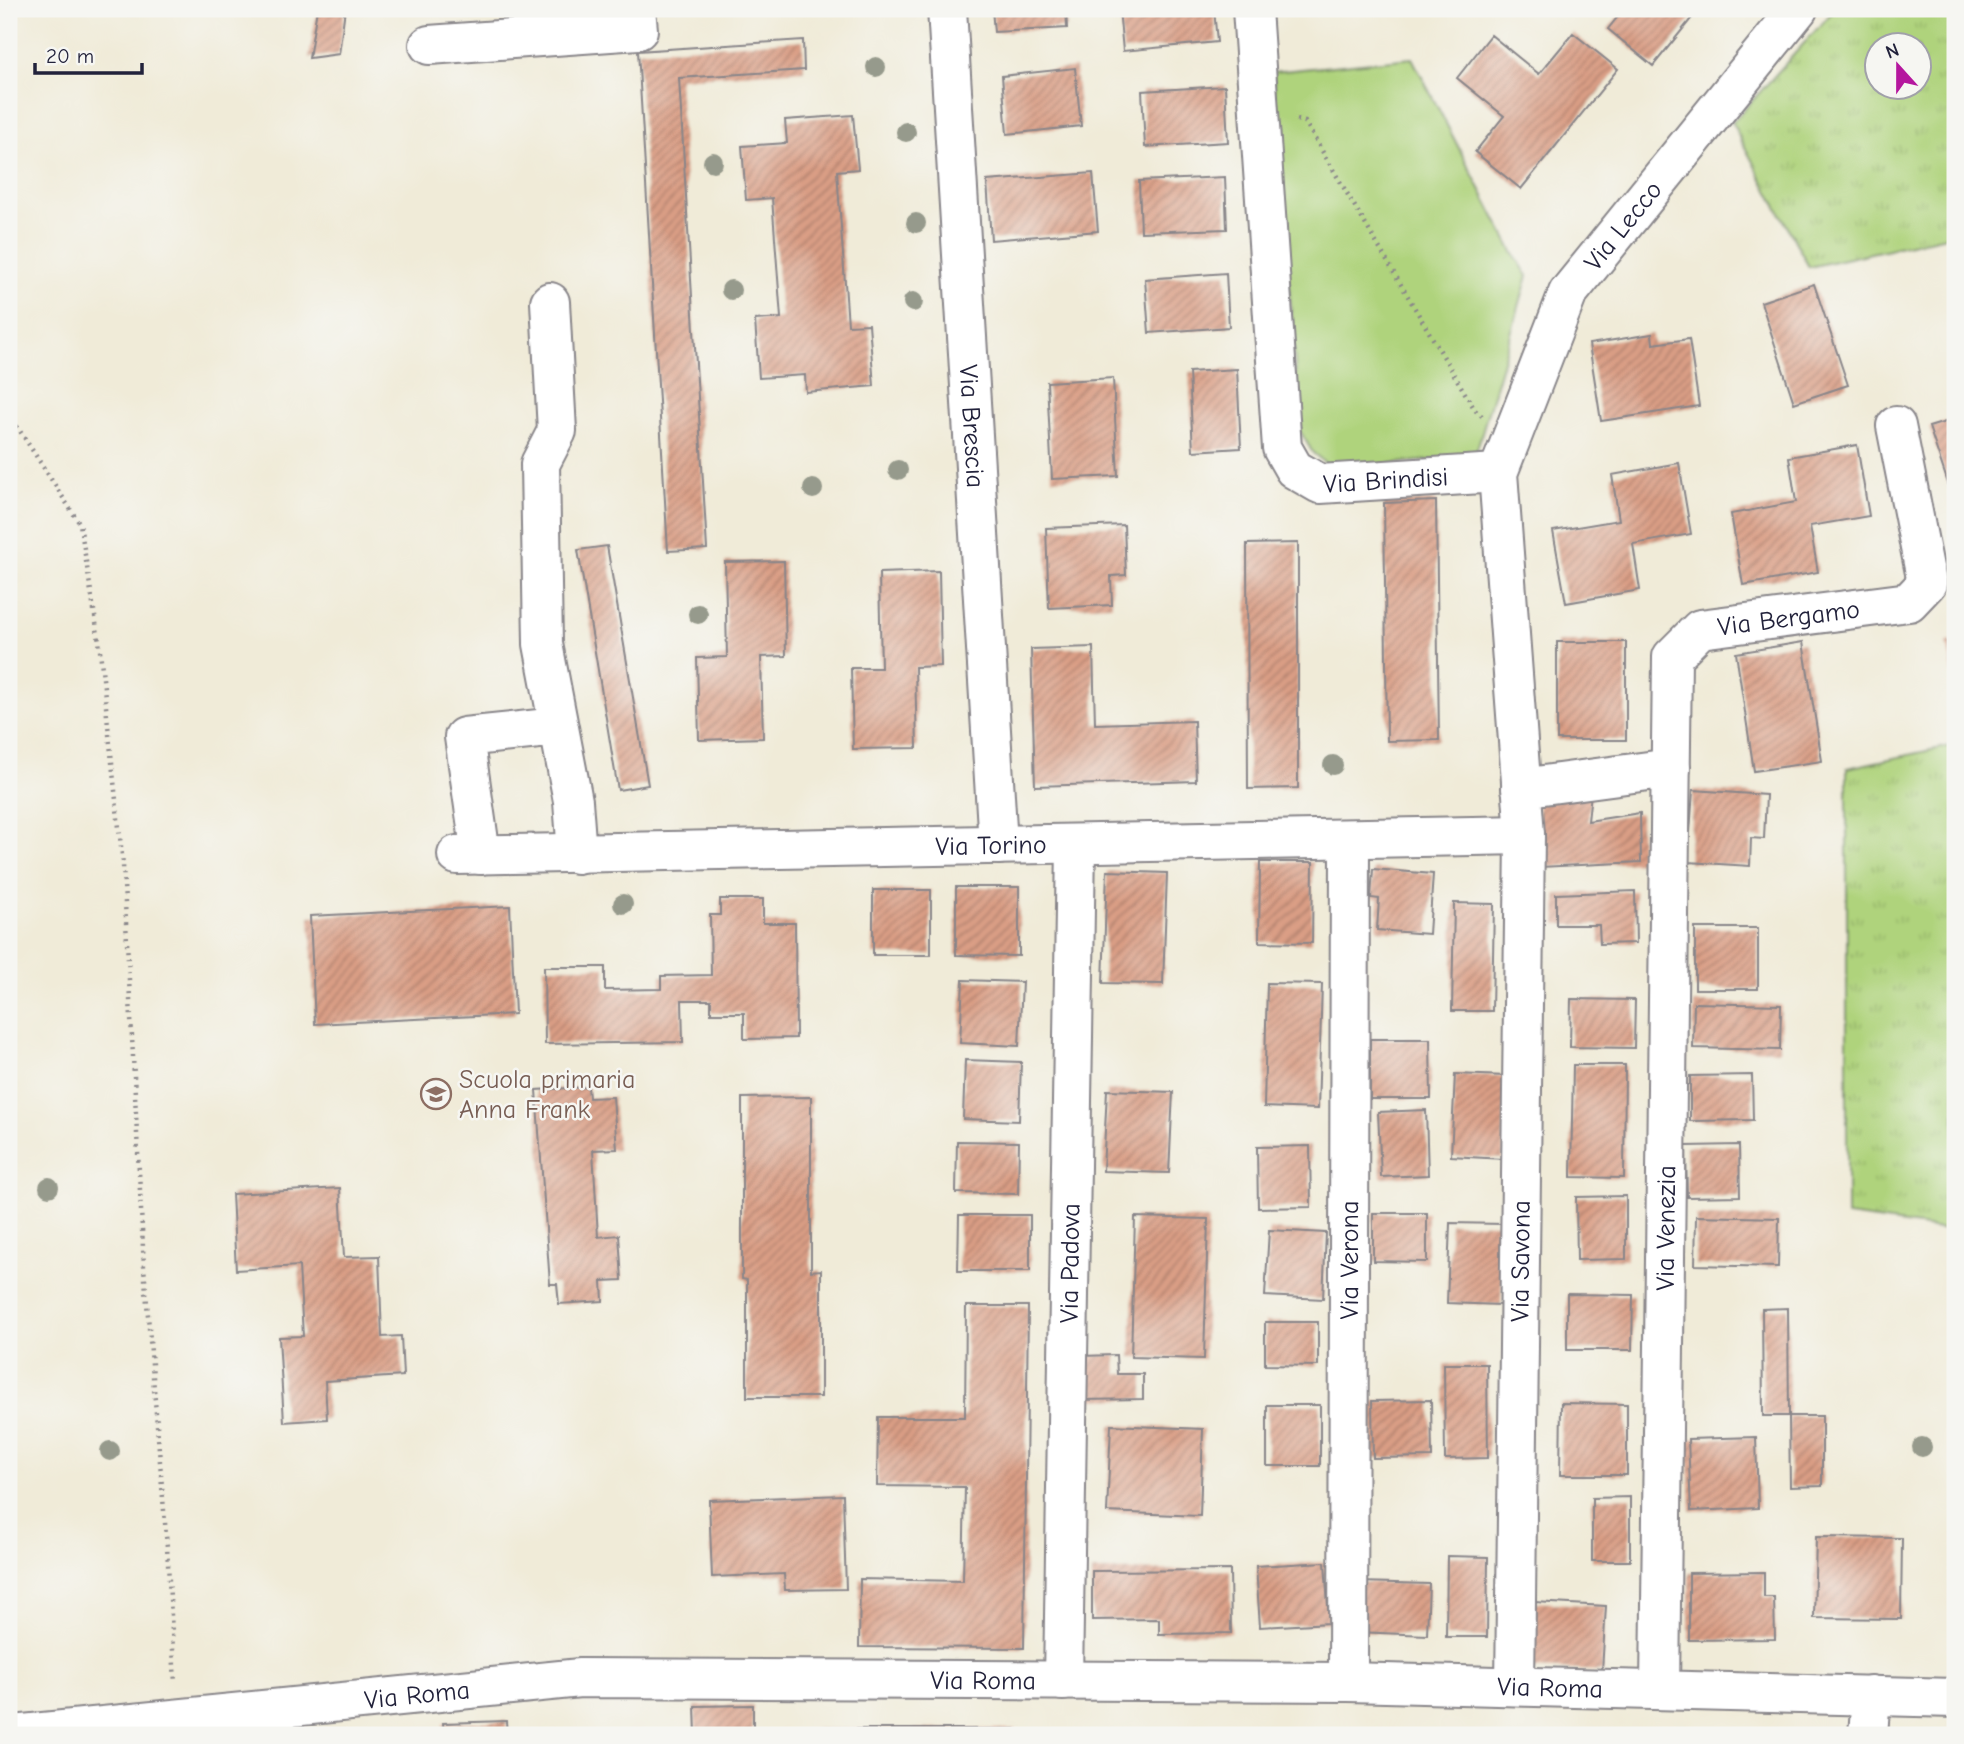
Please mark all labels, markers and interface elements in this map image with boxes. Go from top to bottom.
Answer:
scale bar [35,32,142,76]
north arrow [1862,32,1932,102]
text: N [1883,39,1902,64]
text: 20 m [46,44,94,68]
street label: Via Lecco [1578,175,1669,277]
street label: Via Brescia [953,364,990,489]
street label: Via Brindisi [1322,462,1449,500]
street label: Via Bergamo [1716,595,1862,643]
street label: Via Torino [935,830,1047,862]
place label: Scuola primaria Anna Frank [459,1065,635,1125]
school or university icon: Scuola primaria Anna Frank [419,1077,453,1111]
street label: Via Venezia [1651,1165,1682,1291]
street label: Via Savona [1505,1200,1537,1322]
street label: Via Verona [1335,1201,1365,1319]
street label: Via Padova [1055,1203,1086,1323]
street label: Via Roma [930,1666,1036,1696]
street label: Via Roma [1497,1672,1603,1705]
street label: Via Roma [363,1675,471,1716]

